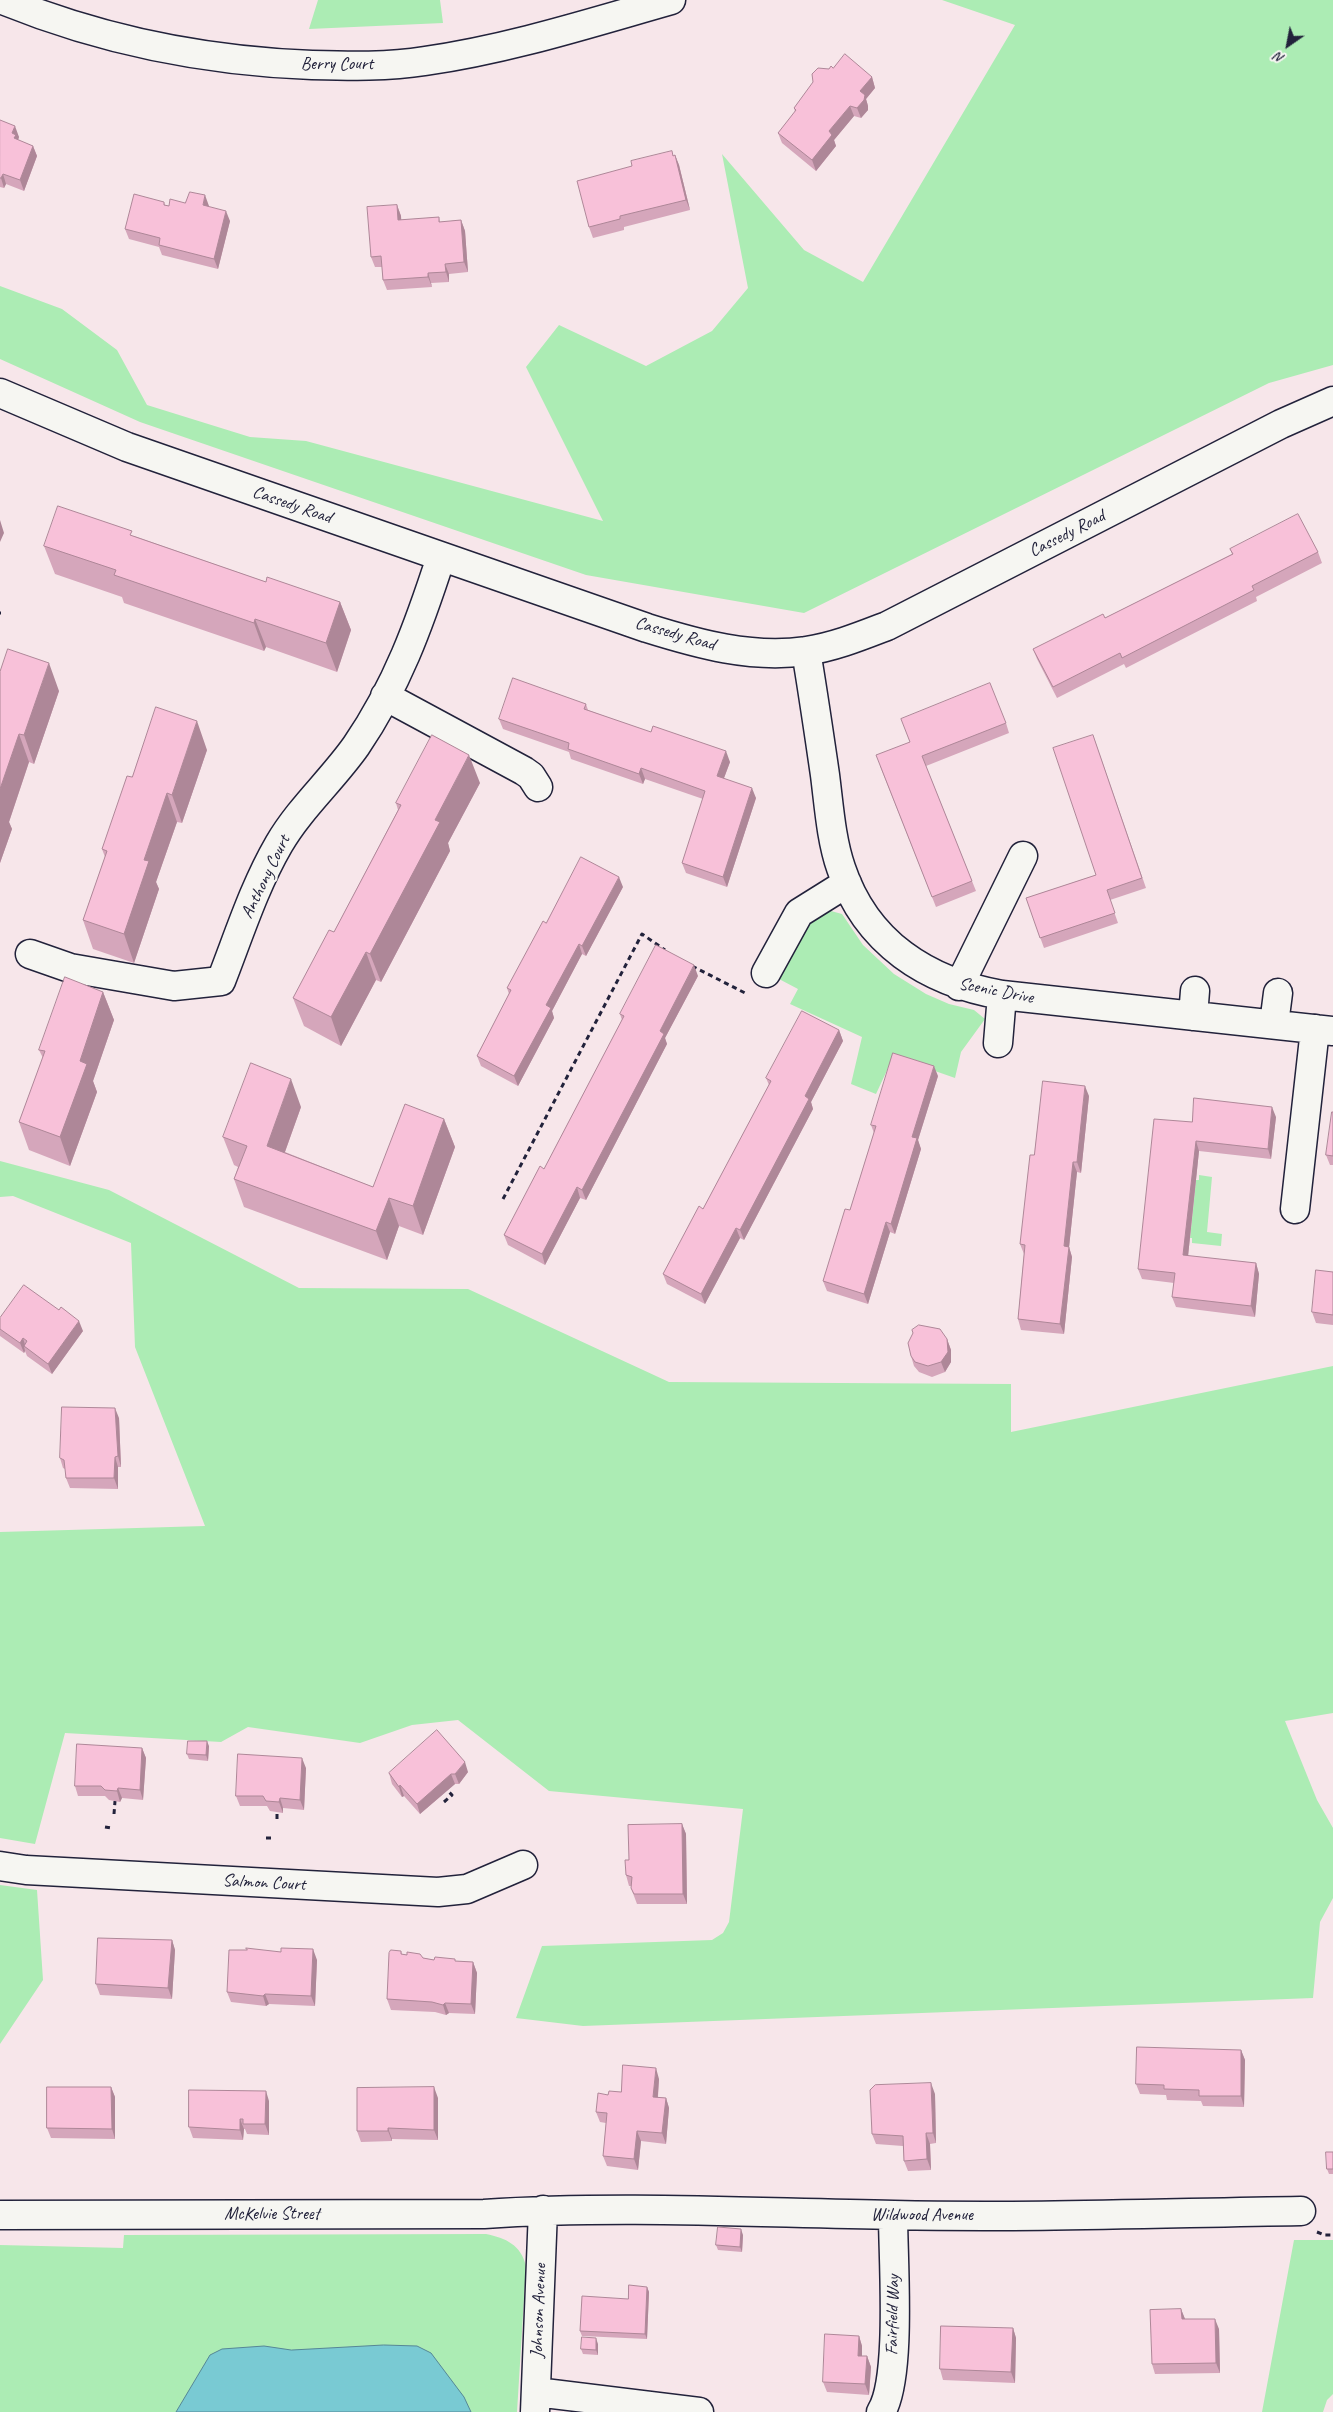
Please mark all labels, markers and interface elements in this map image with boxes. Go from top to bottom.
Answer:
north arrow [1263,20,1313,70]
text: N [1271,49,1288,67]
street label: Berry Court [301,53,373,75]
street label: Cassedy Road [250,481,334,529]
street label: Cassedy Road [1025,506,1109,562]
street label: Cassedy Road [633,612,717,656]
street label: Anthony Court [237,832,295,922]
street label: Scenic Drive [957,973,1035,1009]
street label: Salmon Court [222,1870,306,1896]
street label: McKelvie Street [224,2203,320,2225]
street label: Wildwood Avenue [871,2204,973,2226]
street label: Johnson Avenue [527,2263,551,2359]
street label: Fairfield Way [881,2275,905,2355]

